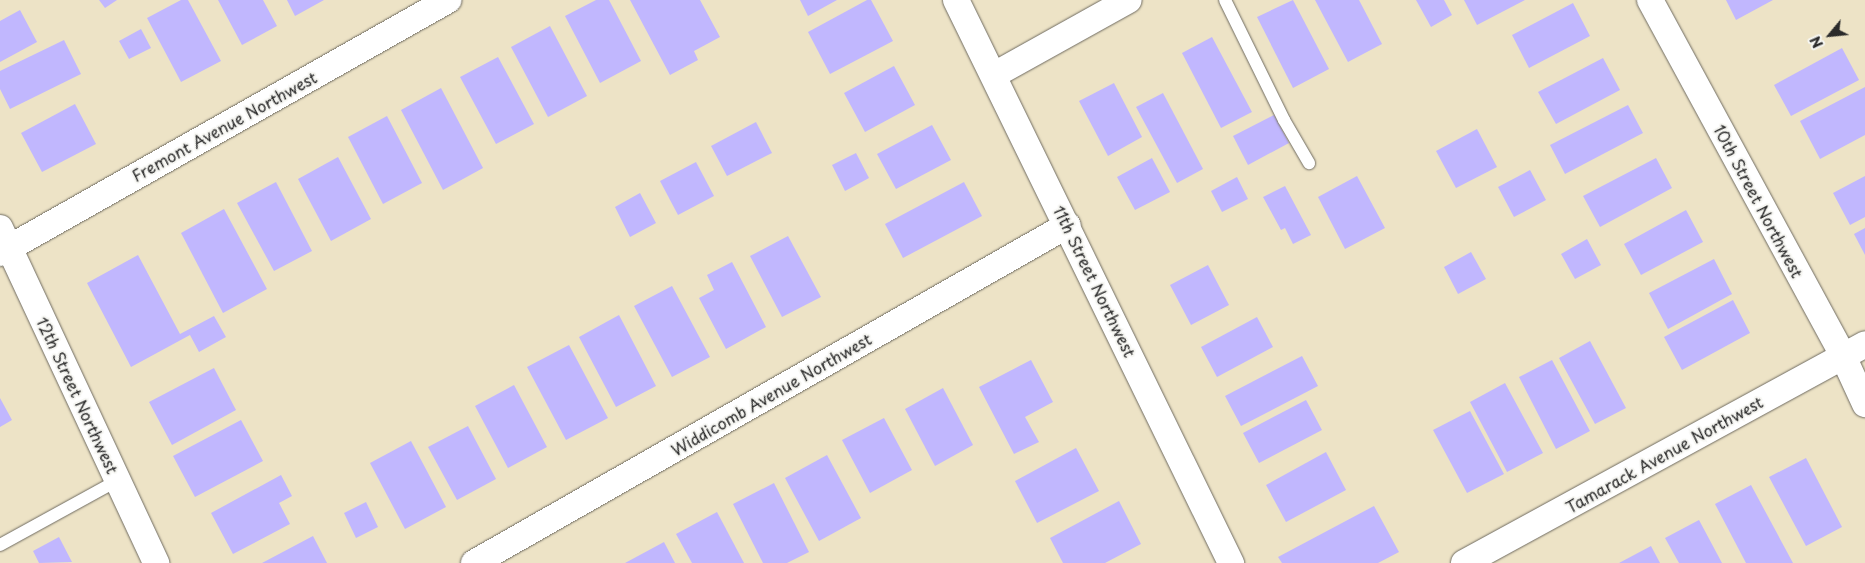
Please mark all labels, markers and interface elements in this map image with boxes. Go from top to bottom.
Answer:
north arrow [1805,10,1855,60]
text: N [1804,32,1828,52]
street label: Fremont Avenue Northwest [128,67,320,185]
street label: 10th Street Northwest [1710,121,1808,281]
street label: 11th Street Northwest [1050,202,1140,360]
street label: 12th Street Northwest [33,313,123,477]
street label: Widdicomb Avenue Northwest [667,329,875,459]
street label: Tamarack Avenue Northwest [1562,392,1766,516]

